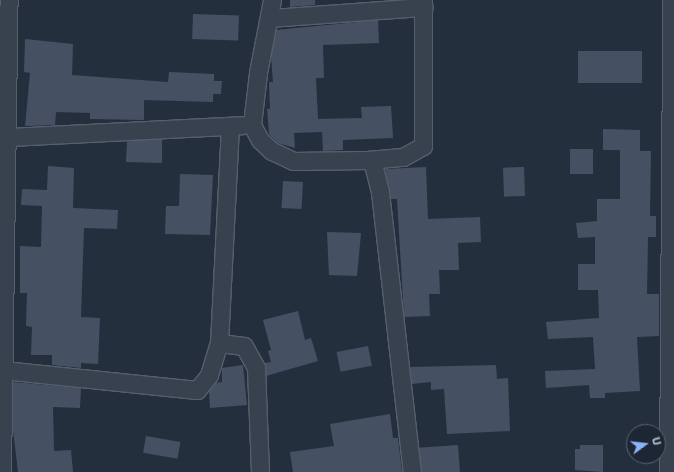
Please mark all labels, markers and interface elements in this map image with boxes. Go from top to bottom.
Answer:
north arrow [626,424,666,464]
text: U [650,435,664,447]

